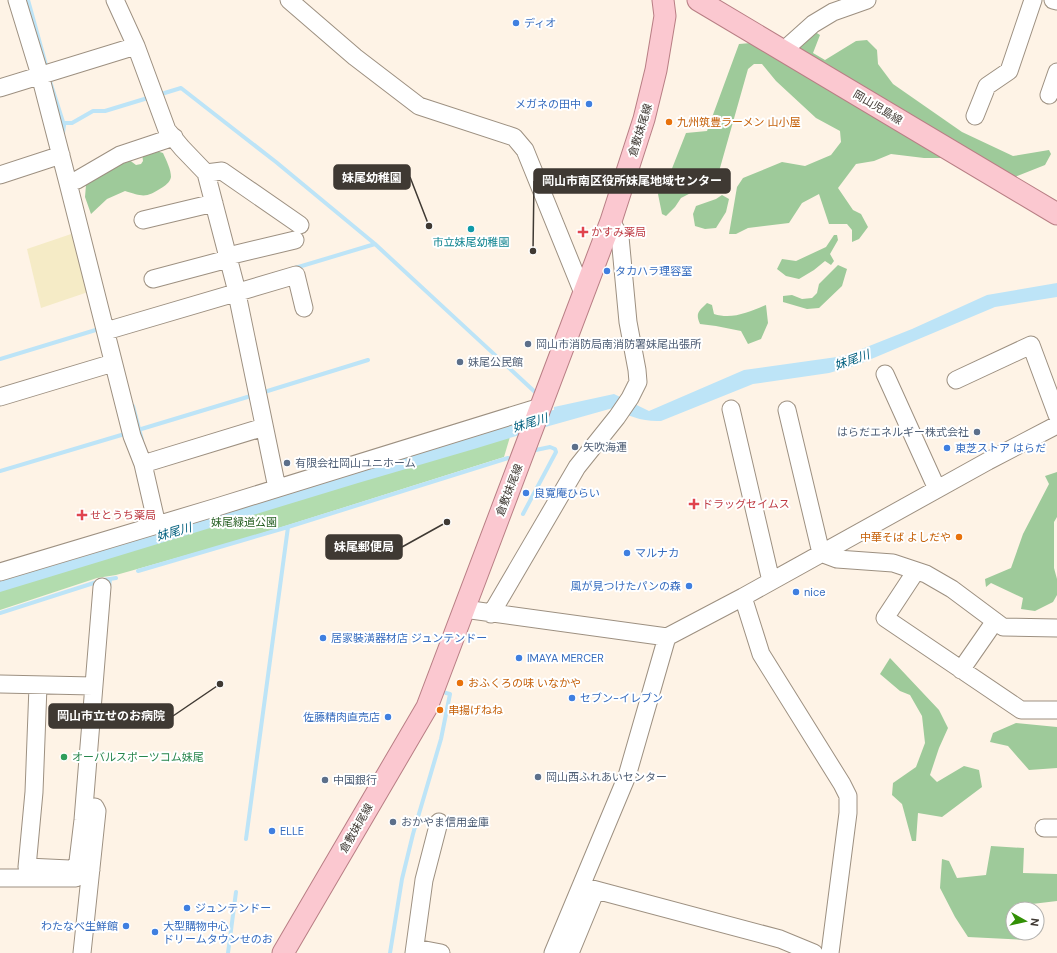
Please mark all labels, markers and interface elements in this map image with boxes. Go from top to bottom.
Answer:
place label: ディオ [524,16,556,30]
marker: ディオ [511,18,521,28]
street label: 岡山児島線 [851,87,905,127]
place label: メガネの田中 [515,97,581,111]
marker: メガネの田中 [584,99,594,109]
street label: 倉敷妹尾線 [625,102,655,158]
place label: 九州筑豊ラーメン 山小屋 [677,115,801,129]
marker: 九州筑豊ラーメン 山小屋 [664,117,674,127]
callout: 妹尾幼稚園 [334,165,410,189]
callout: 岡山市南区役所妹尾地域センター [534,169,730,193]
text: 妹尾幼稚園 [342,170,402,186]
text: 岡山市南区役所妹尾地域センター [542,173,722,189]
marker: 市立妹尾幼稚園 [466,224,476,234]
place label: かすみ薬局 [591,225,646,239]
marker: かすみ薬局 [578,227,588,237]
place label: 市立妹尾幼稚園 [433,235,510,249]
place label: タカハラ理容室 [615,264,692,278]
marker: タカハラ理容室 [602,266,612,276]
place label: 岡山市消防局南消防署妹尾出張所 [536,337,702,351]
marker: 岡山市消防局南消防署妹尾出張所 [523,339,533,349]
water label: 妹尾川 [832,346,874,373]
place label: 妹尾公民館 [468,355,523,369]
marker: 妹尾公民館 [455,357,465,367]
water label: 妹尾川 [510,410,551,436]
place label: はらだエネルギー株式会社 [837,425,969,439]
marker: はらだエネルギー株式会社 [972,427,982,437]
place label: 矢吹海運 [583,440,627,454]
place label: 東芝ストア はらだ [955,441,1046,455]
marker: 矢吹海運 [570,442,580,452]
marker: 東芝ストア はらだ [942,443,952,453]
place label: 有限会社岡山ユニホーム [295,456,416,470]
marker: 有限会社岡山ユニホーム [282,458,292,468]
street label: 倉敷妹尾線 [493,462,525,518]
place label: 良寛庵ひらい [534,486,600,500]
marker: 良寛庵ひらい [521,488,531,498]
place label: ドラッグセイムス [702,497,790,511]
marker: ドラッグセイムス [689,499,699,509]
place label: せとうち薬局 [90,508,156,522]
marker: せとうち薬局 [77,510,87,520]
park label: 妹尾緑道公園 [211,515,277,529]
water label: 妹尾川 [154,519,195,545]
place label: 中華そば よしだや [860,530,951,544]
marker: 中華そば よしだや [954,532,964,542]
callout: 妹尾郵便局 [326,535,402,559]
text: 妹尾郵便局 [334,539,394,555]
place label: マルナカ [635,546,679,560]
marker: マルナカ [622,548,632,558]
place label: 風が見つけたパンの森 [570,579,681,593]
marker: 風が見つけたパンの森 [684,581,694,591]
place label: nice [804,585,826,599]
marker: nice [791,587,801,597]
place label: 居家裝潢器材店 ジュンテンドー [331,631,487,645]
marker: 居家裝潢器材店 ジュンテンドー [318,633,328,643]
place label: IMAYA MERCER [527,651,604,665]
marker: IMAYA MERCER [514,653,524,663]
place label: おふくろの味 いなかや [468,676,581,690]
marker: おふくろの味 いなかや [455,678,465,688]
place label: セブン-イレブン [580,691,663,705]
marker: セブン-イレブン [567,693,577,703]
place label: 串揚げねね [448,703,503,717]
callout: 岡山市立せのお病院 [49,704,173,728]
marker: 串揚げねね [435,705,445,715]
text: 岡山市立せのお病院 [57,708,165,724]
place label: 佐藤精肉直売店 [303,710,380,724]
marker: 佐藤精肉直売店 [383,712,393,722]
place label: オーバルスポーツコム妹尾 [72,750,204,764]
marker: オーバルスポーツコム妹尾 [59,752,69,762]
place label: 岡山西ふれあいセンター [546,770,667,784]
marker: 岡山西ふれあいセンター [533,772,543,782]
place label: 中国銀行 [333,773,377,787]
marker: 中国銀行 [320,775,330,785]
street label: 倉敷妹尾線 [336,801,376,855]
place label: おかやま信用金庫 [401,815,489,829]
marker: おかやま信用金庫 [388,817,398,827]
place label: ELLE [280,824,304,838]
marker: ELLE [267,826,277,836]
place label: ジュンテンドー [195,901,271,915]
north arrow [1005,901,1045,941]
marker: ジュンテンドー [182,903,192,913]
text: N [1027,917,1042,927]
place label: わたなべ生鮮館 [41,919,118,933]
place label: 大型購物中心 ドリームタウンせのお [163,919,273,946]
marker: わたなべ生鮮館 [121,921,131,931]
marker: 大型購物中心 ドリームタウンせのお [150,927,160,937]

